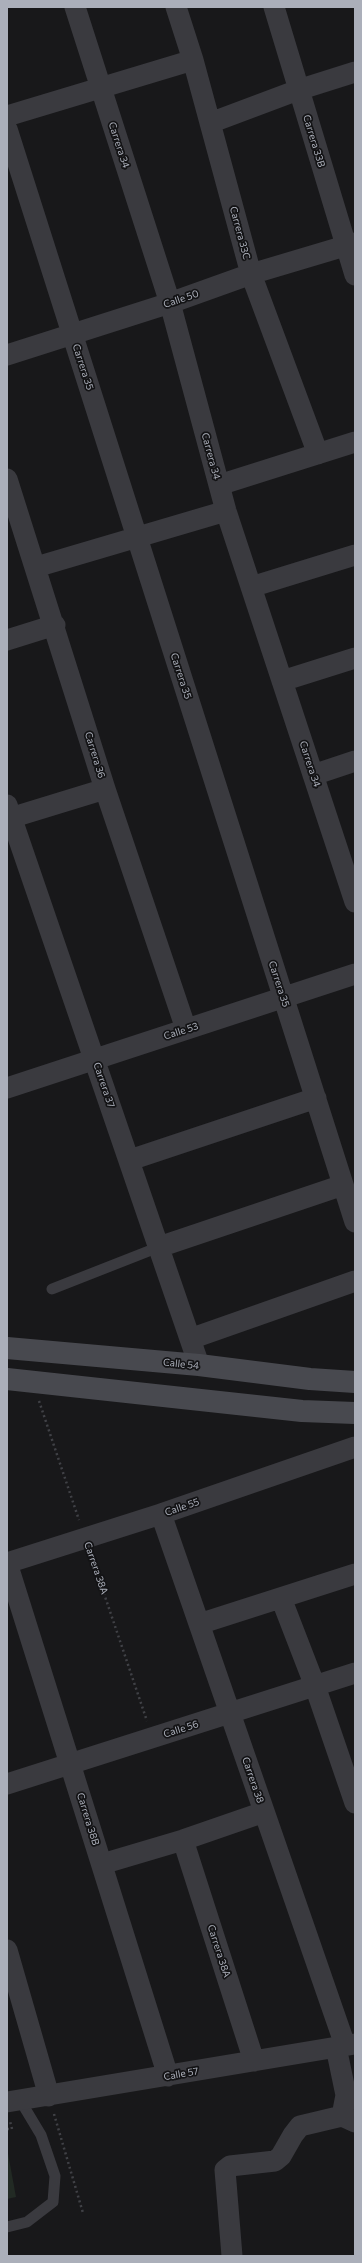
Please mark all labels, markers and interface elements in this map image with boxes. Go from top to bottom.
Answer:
street label: Carrera 33B [300,113,328,169]
street label: Carrera 34 [106,120,132,170]
street label: Carrera 33C [227,205,253,261]
street label: Calle 50 [162,287,200,311]
street label: Carrera 35 [70,342,96,392]
street label: Carrera 34 [199,431,223,481]
street label: Carrera 35 [168,651,194,701]
street label: Carrera 36 [82,730,108,780]
street label: Carrera 34 [297,739,323,789]
street label: Carrera 35 [266,959,292,1009]
street label: Calle 53 [162,1020,200,1042]
street label: Carrera 37 [91,1061,117,1109]
street label: Calle 54 [162,1356,200,1372]
street label: Calle 55 [163,1495,201,1519]
street label: Carrera 38A [81,1540,111,1596]
street label: Calle 56 [162,1718,200,1740]
street label: Carrera 38 [240,1755,266,1805]
street label: Carrera 38B [74,1791,102,1847]
street label: Carrera 38A [205,1923,233,1979]
street label: Calle 57 [163,2065,199,2083]

